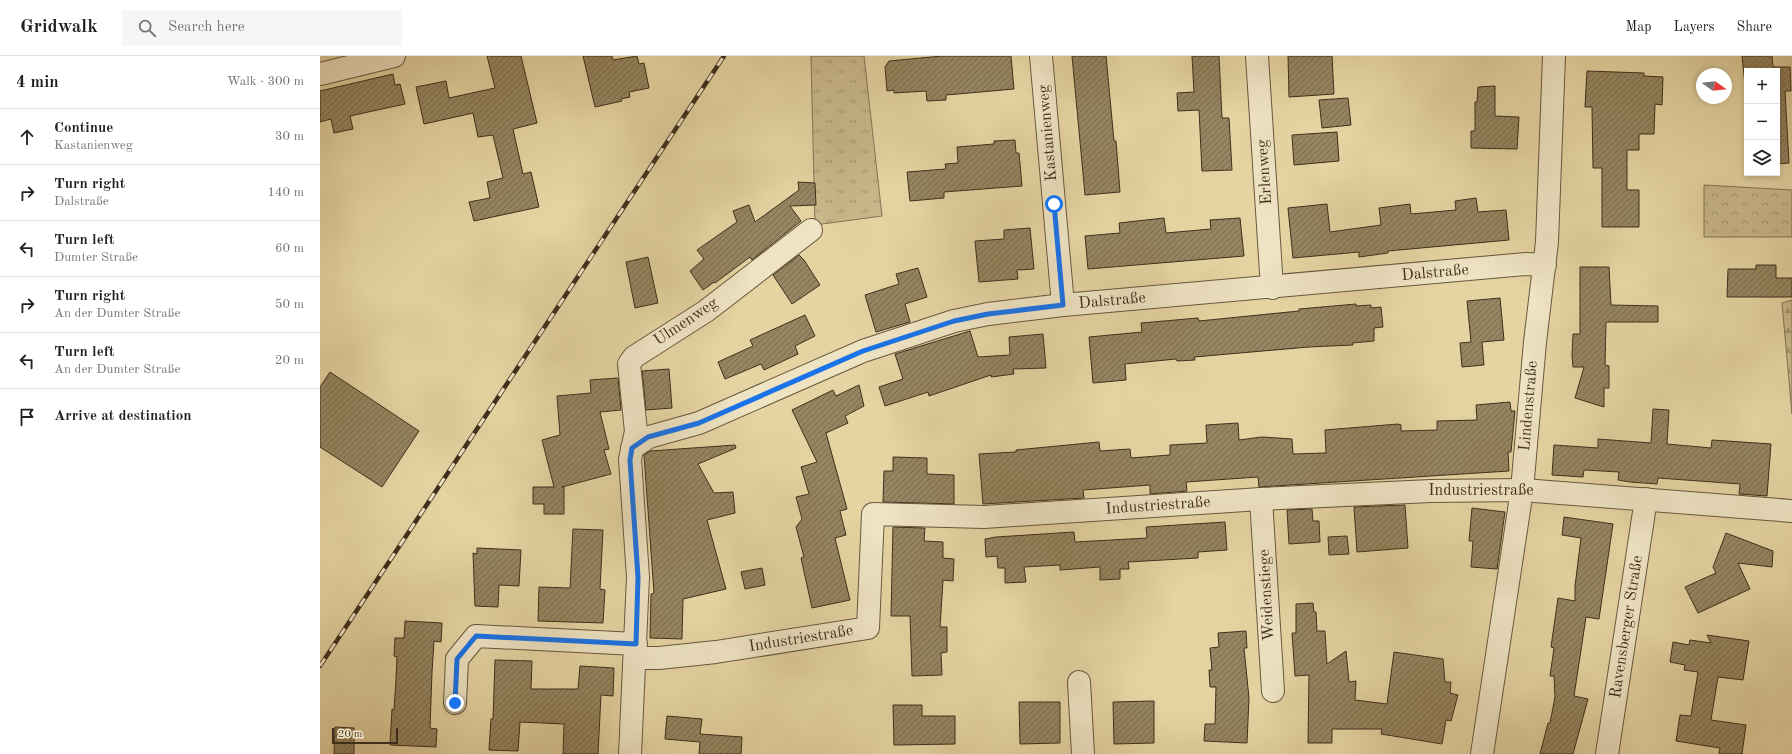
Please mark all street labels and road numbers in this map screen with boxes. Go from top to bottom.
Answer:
street label: Kastanienweg [1036,84,1060,182]
street label: Erlenweg [1255,138,1275,205]
street label: Dalstraße [1401,262,1469,284]
street label: Dalstraße [1078,290,1146,312]
street label: Ulmenweg [651,295,721,349]
street label: Lindenstraße [1517,360,1541,452]
street label: Industriestraße [1428,483,1534,499]
street label: Industriestraße [1105,494,1211,518]
street label: Weidenstiege [1257,549,1277,641]
street label: Ravensberger Straße [1608,554,1646,700]
street label: Industriestraße [748,623,854,655]

